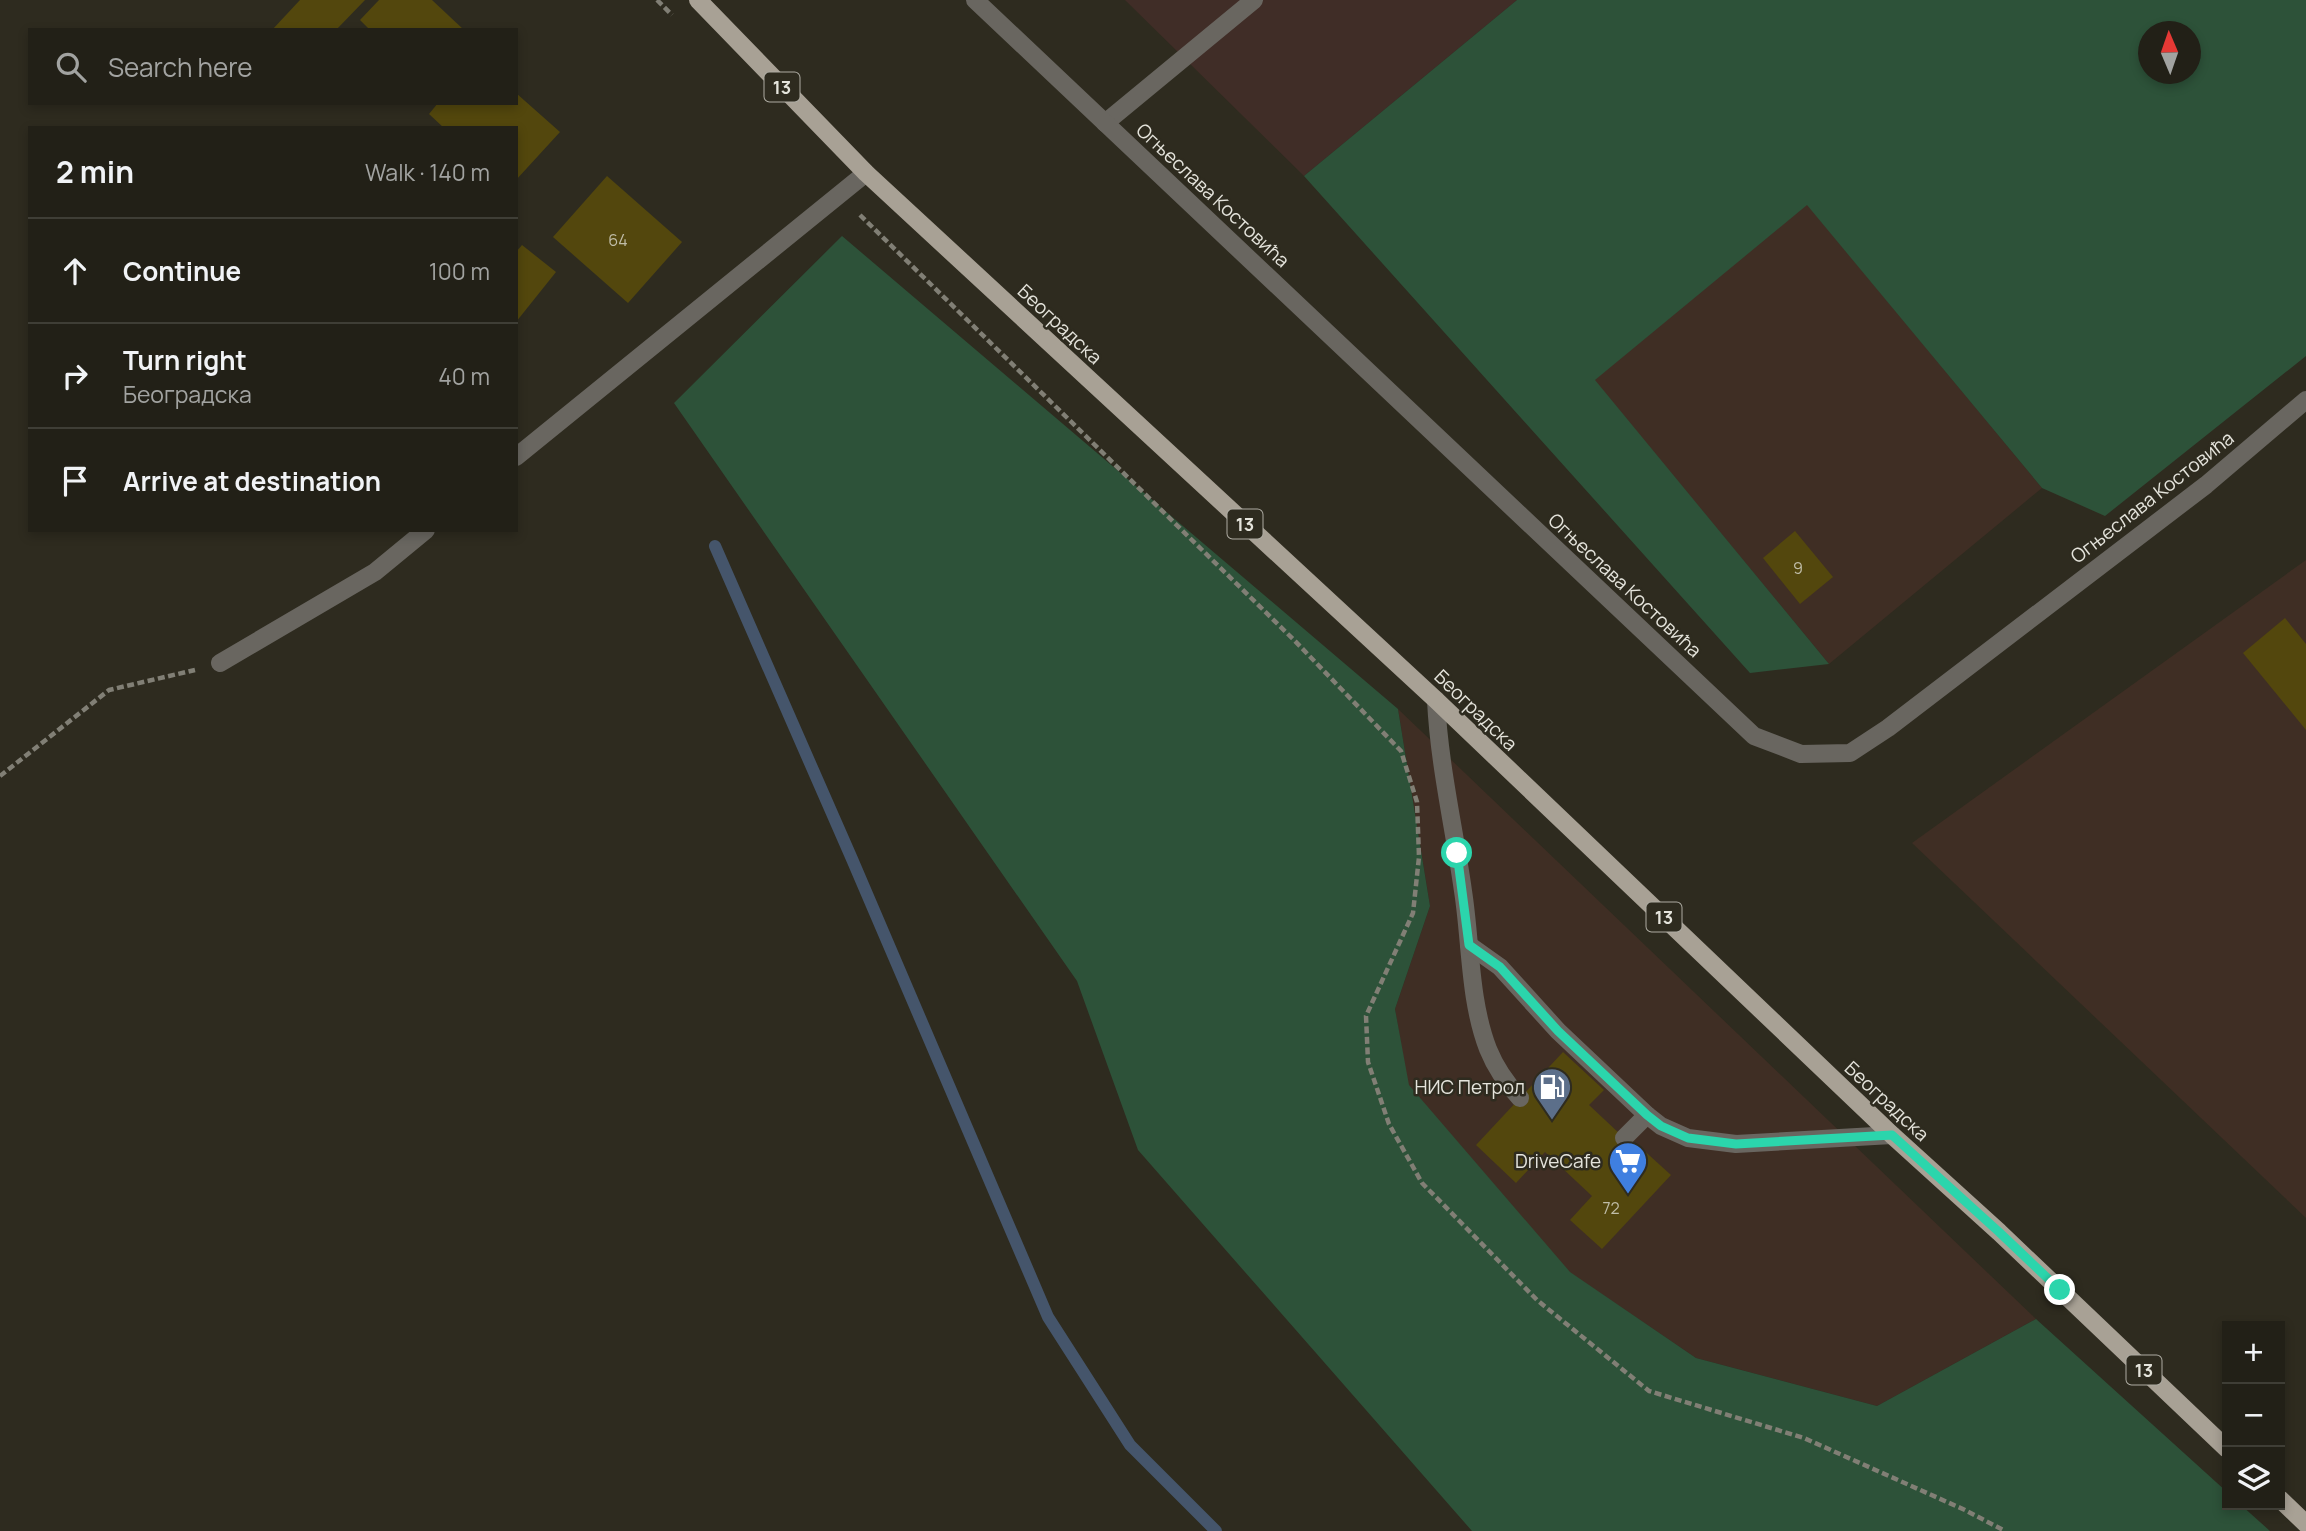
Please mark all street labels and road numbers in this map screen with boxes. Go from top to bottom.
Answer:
road number: 13 [764,72,800,102]
street label: Огњеслава Костовића [1131,117,1295,273]
street label: Београдска [1012,278,1108,370]
street label: Огњеслава Костовића [2065,425,2239,569]
street label: Огњеслава Костовића [1543,507,1707,663]
road number: 13 [1228,510,1262,538]
street label: Београдска [1429,664,1523,756]
road number: 13 [1646,902,1682,932]
street label: Београдска [1839,1055,1935,1147]
road number: 13 [2126,1356,2162,1385]

